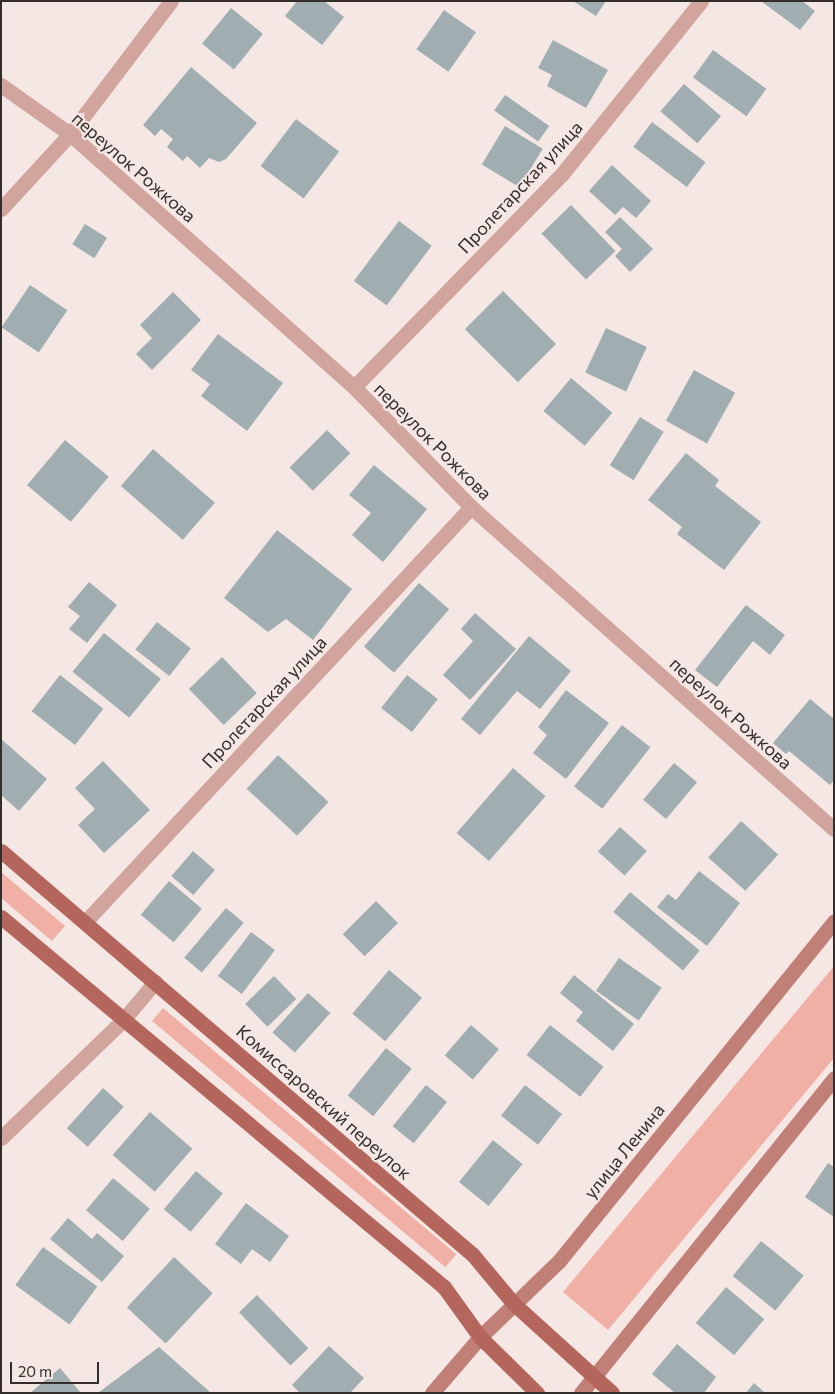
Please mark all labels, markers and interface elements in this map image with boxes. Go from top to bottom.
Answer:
street label: переулок Рожкова [68,107,200,227]
street label: Пролетарская улица [453,116,587,258]
street label: переулок Рожкова [370,378,496,504]
street label: Пролетарская улица [197,631,331,773]
street label: переулок Рожкова [665,652,797,774]
street label: Комиссаровский переулок [232,1020,416,1184]
street label: улица Ленина [579,1099,669,1203]
scale bar [12,1352,101,1384]
text: 20 m [18,1362,52,1380]

